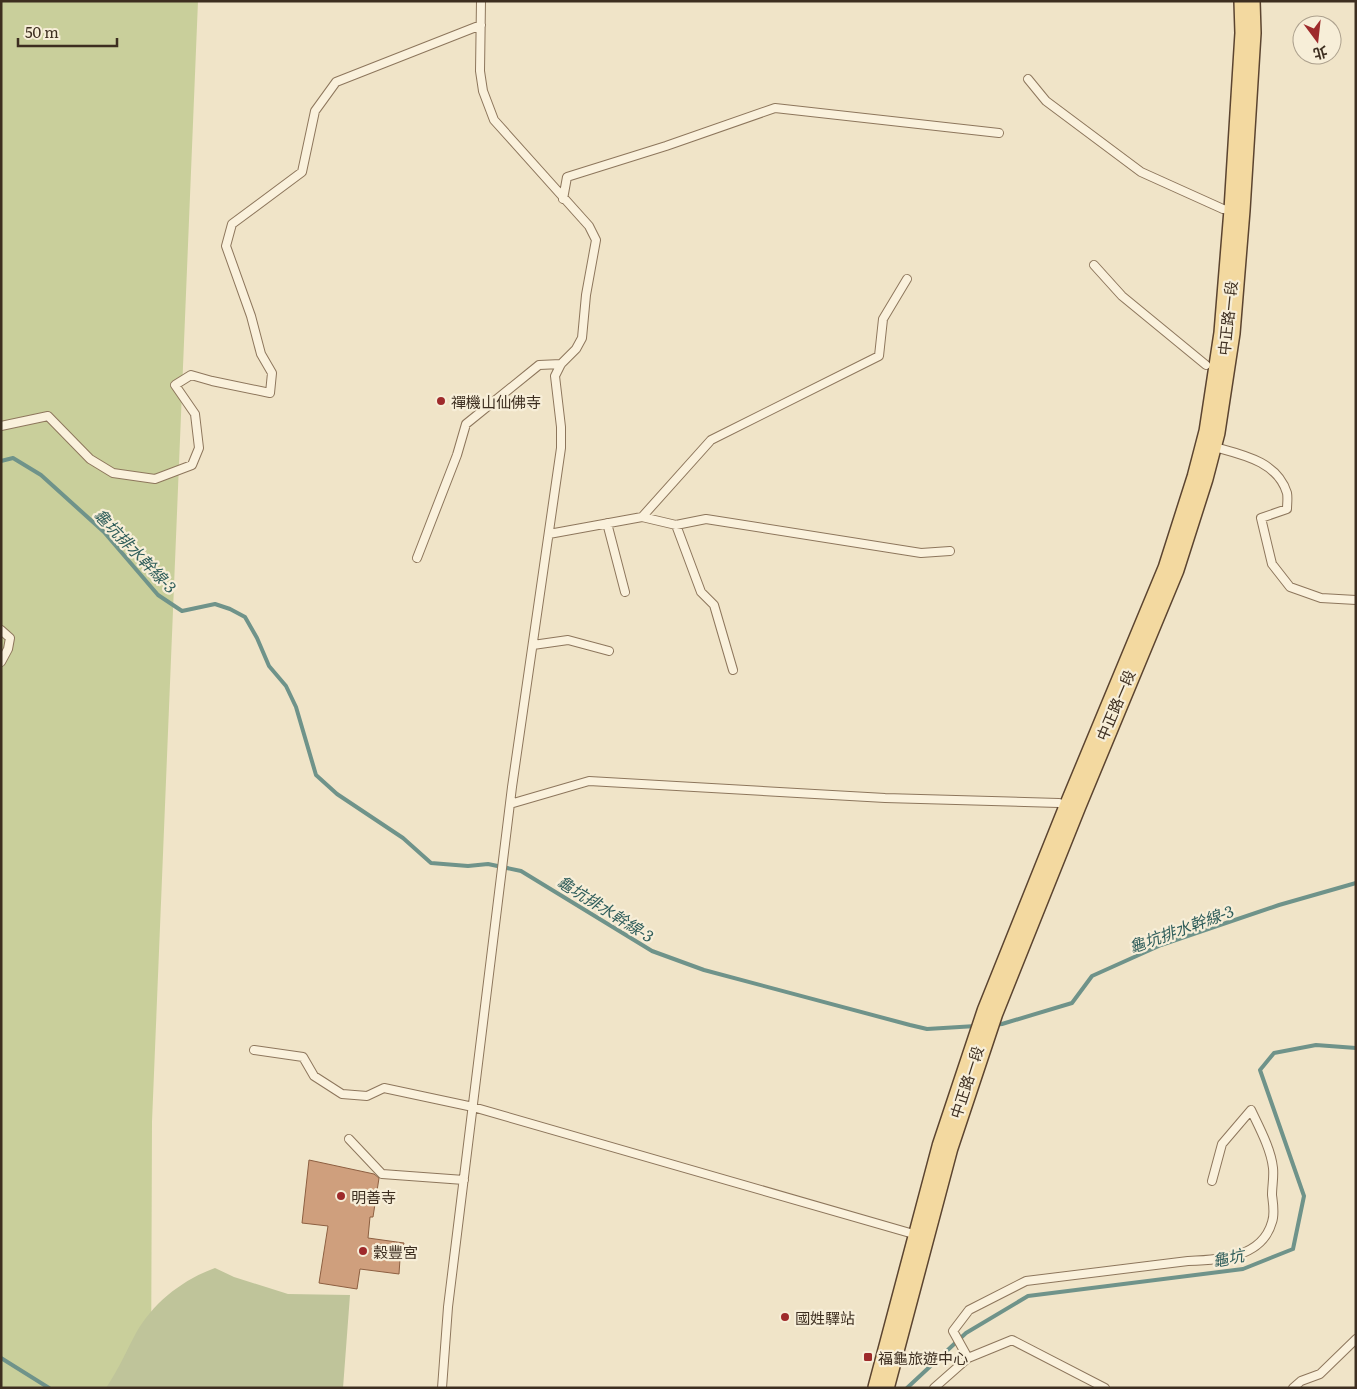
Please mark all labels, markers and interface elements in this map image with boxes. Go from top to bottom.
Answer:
scale bar [18,15,116,47]
north arrow [1292,15,1342,65]
text: 50 m [25,20,59,43]
text: 北 [1311,42,1330,65]
street label: 中正路一段 [1212,279,1242,357]
place label: 禪機山仙佛寺 [451,390,541,413]
marker: 禪機山仙佛寺 [435,395,447,407]
water label: 龜坑排水幹線-3 [89,502,183,598]
street label: 中正路一段 [1090,666,1140,744]
water label: 龜坑排水幹線-3 [553,869,659,947]
water label: 龜坑排水幹線-3 [1125,898,1237,958]
street label: 中正路一段 [943,1043,989,1121]
place label: 明善寺 [351,1185,396,1208]
marker: 明善寺 [335,1190,347,1202]
place label: 穀豐宮 [373,1240,418,1263]
water label: 龜坑 [1210,1242,1248,1272]
marker: 穀豐宮 [357,1245,369,1257]
place label: 國姓驛站 [795,1306,855,1329]
marker: 國姓驛站 [779,1311,791,1323]
place label: 福龜旅遊中心 [878,1346,968,1369]
marker: 福龜旅遊中心 [862,1351,874,1363]

